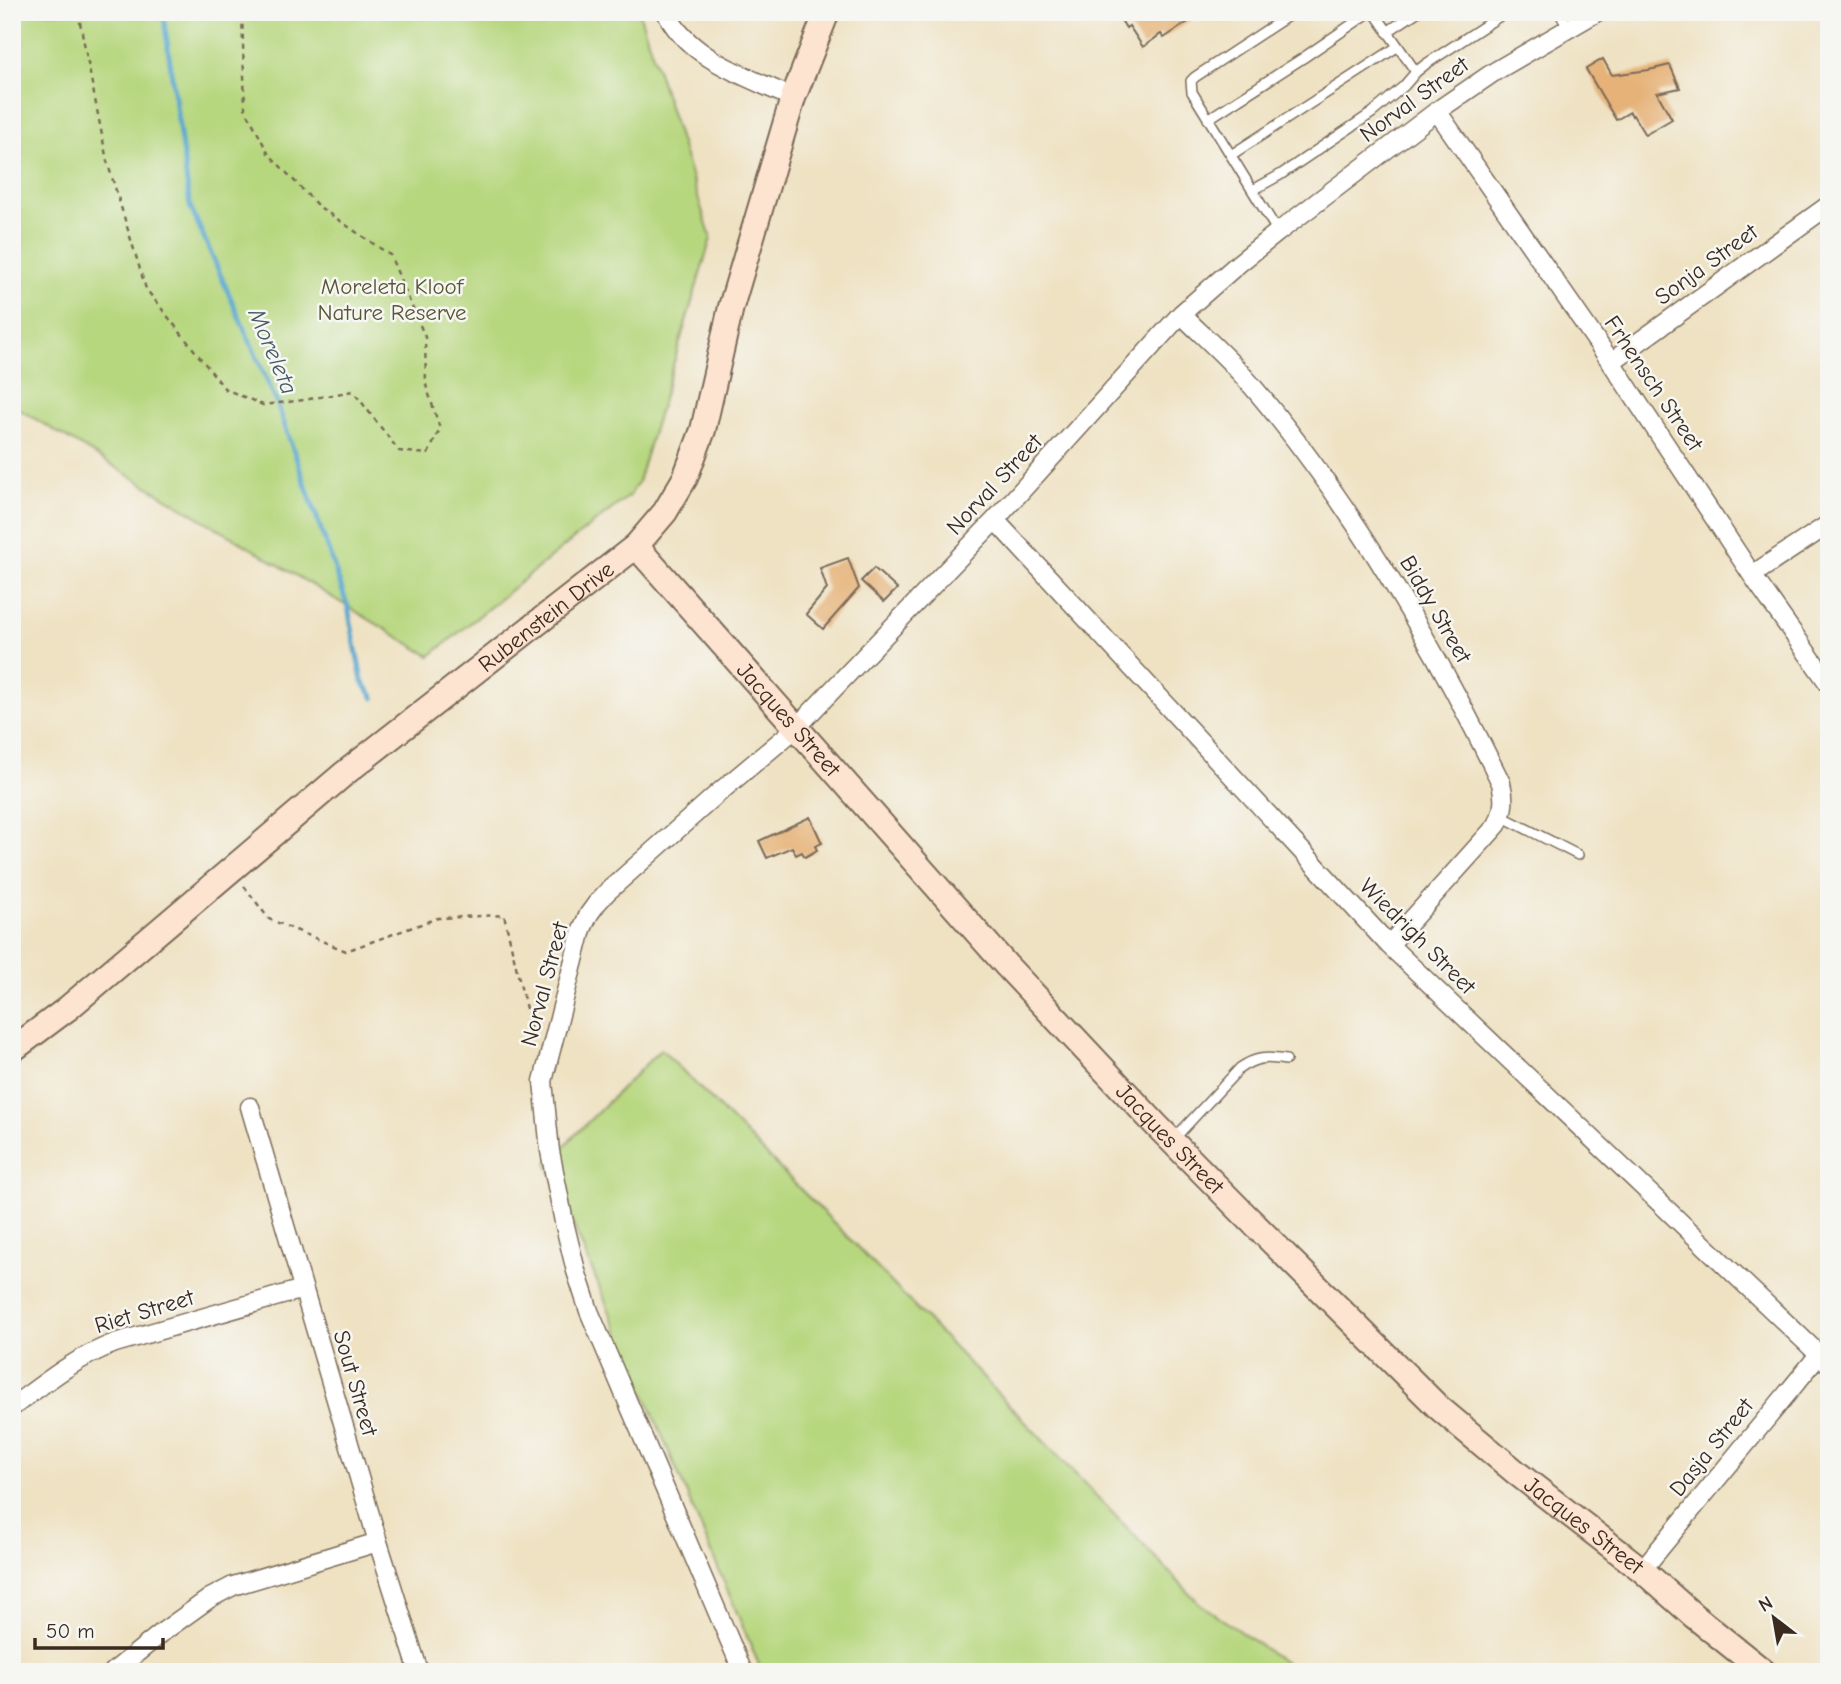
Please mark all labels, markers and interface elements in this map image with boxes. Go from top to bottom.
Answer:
street label: Norval Street [1355,50,1475,148]
street label: Sonja Street [1650,217,1764,311]
park label: Moreleta Kloof Nature Reserve [317,273,467,326]
water label: Moreleta [242,303,304,398]
street label: Frhensch Street [1598,311,1710,457]
street label: Norval Street [941,427,1049,540]
street label: Biddy Street [1394,551,1478,669]
street label: Rubenstein Drive [473,556,619,678]
street label: Jacques Street [731,657,847,783]
street label: Wiedrigh Street [1354,873,1482,1001]
street label: Norval Street [515,918,574,1049]
street label: Jacques Street [1110,1078,1231,1201]
street label: Riet Street [91,1283,198,1339]
street label: Sout Street [328,1327,384,1440]
street label: Dasja Street [1664,1392,1760,1502]
street label: Jacques Street [1519,1471,1650,1581]
north arrow [1740,1582,1810,1652]
text: N [1755,1592,1777,1617]
scale bar [35,1607,163,1651]
text: 50 m [46,1619,95,1643]

